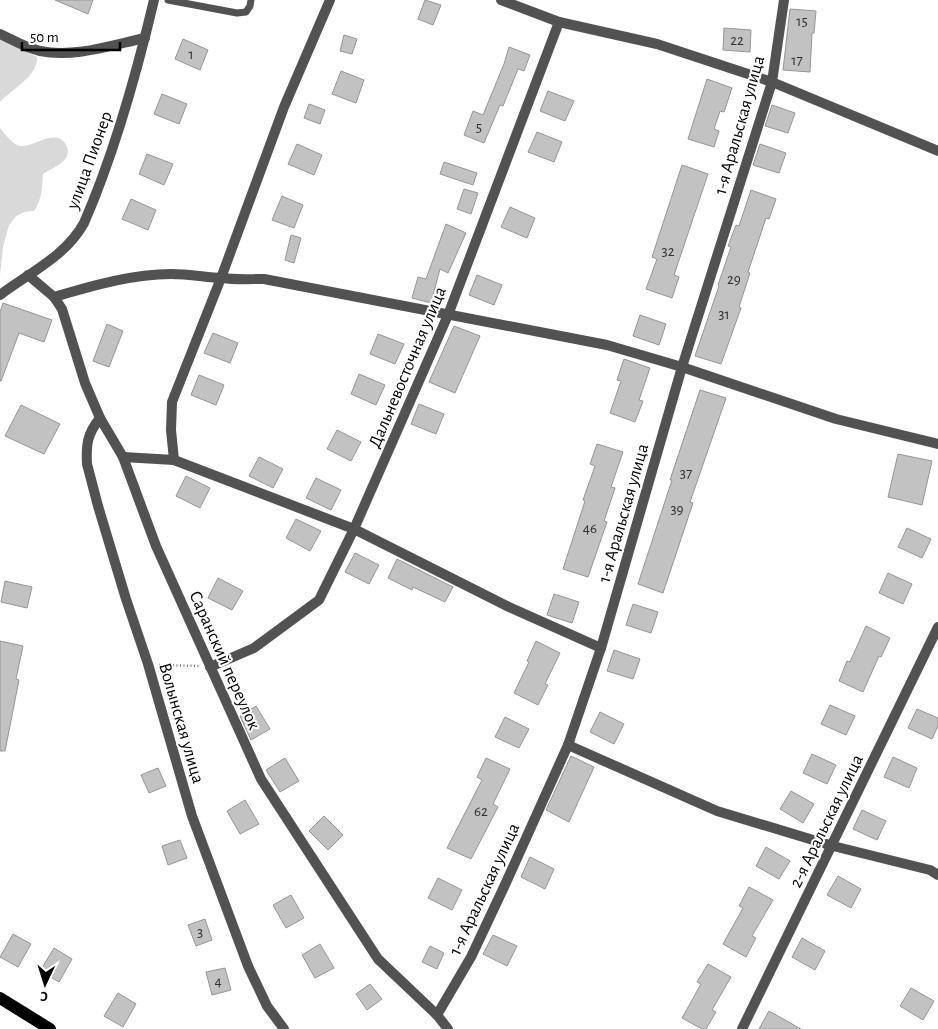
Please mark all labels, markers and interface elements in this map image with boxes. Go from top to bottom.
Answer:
house number: 15 [796,14,808,29]
scale bar [22,20,120,52]
text: 50 m [30,30,59,45]
house number: 22 [730,33,744,48]
house number: 1 [188,47,194,62]
house number: 17 [791,53,803,68]
street label: 1-я Аральская улица [712,54,768,197]
street label: улица Пионер [64,109,116,213]
house number: 5 [476,120,482,135]
house number: 32 [661,244,675,259]
house number: 29 [727,272,741,287]
street label: Дальневосточная улица [366,284,450,450]
house number: 31 [718,307,730,322]
street label: 1-я Аральская улица [596,442,652,585]
house number: 37 [680,466,692,481]
house number: 39 [670,502,684,517]
house number: 46 [583,521,597,536]
street label: Саранский переулок [185,588,263,733]
street label: Волынская улица [155,661,207,786]
street label: 2-я Аральская улица [787,752,867,891]
house number: 62 [474,804,488,819]
street label: 1-я Аральская улица [446,821,523,958]
house number: 3 [197,925,203,940]
north arrow [20,959,70,1009]
house number: 4 [214,974,222,989]
text: С [40,989,49,1003]

